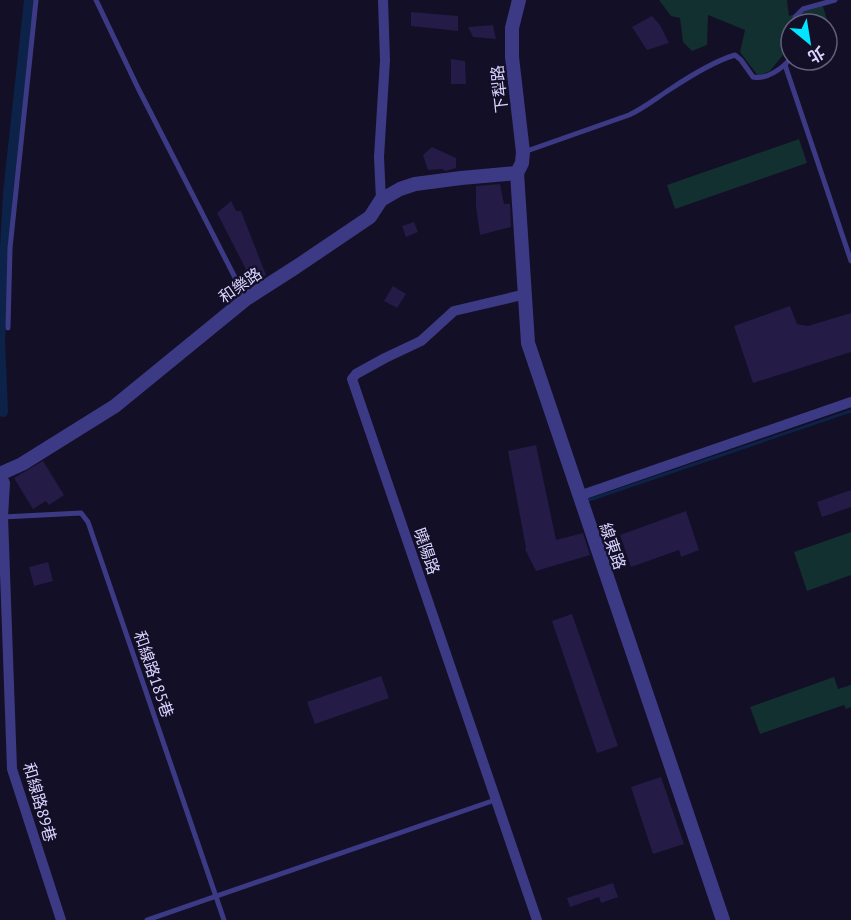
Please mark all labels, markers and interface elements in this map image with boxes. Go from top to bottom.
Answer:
north arrow [779,12,839,72]
text: 北 [805,42,828,68]
street label: 下犁路 [487,64,511,114]
street label: 和樂路 [215,263,265,307]
street label: 線東路 [596,520,630,572]
street label: 曉陽路 [410,525,444,577]
street label: 和線路185巷 [130,628,178,720]
street label: 和線路89巷 [19,760,61,844]

